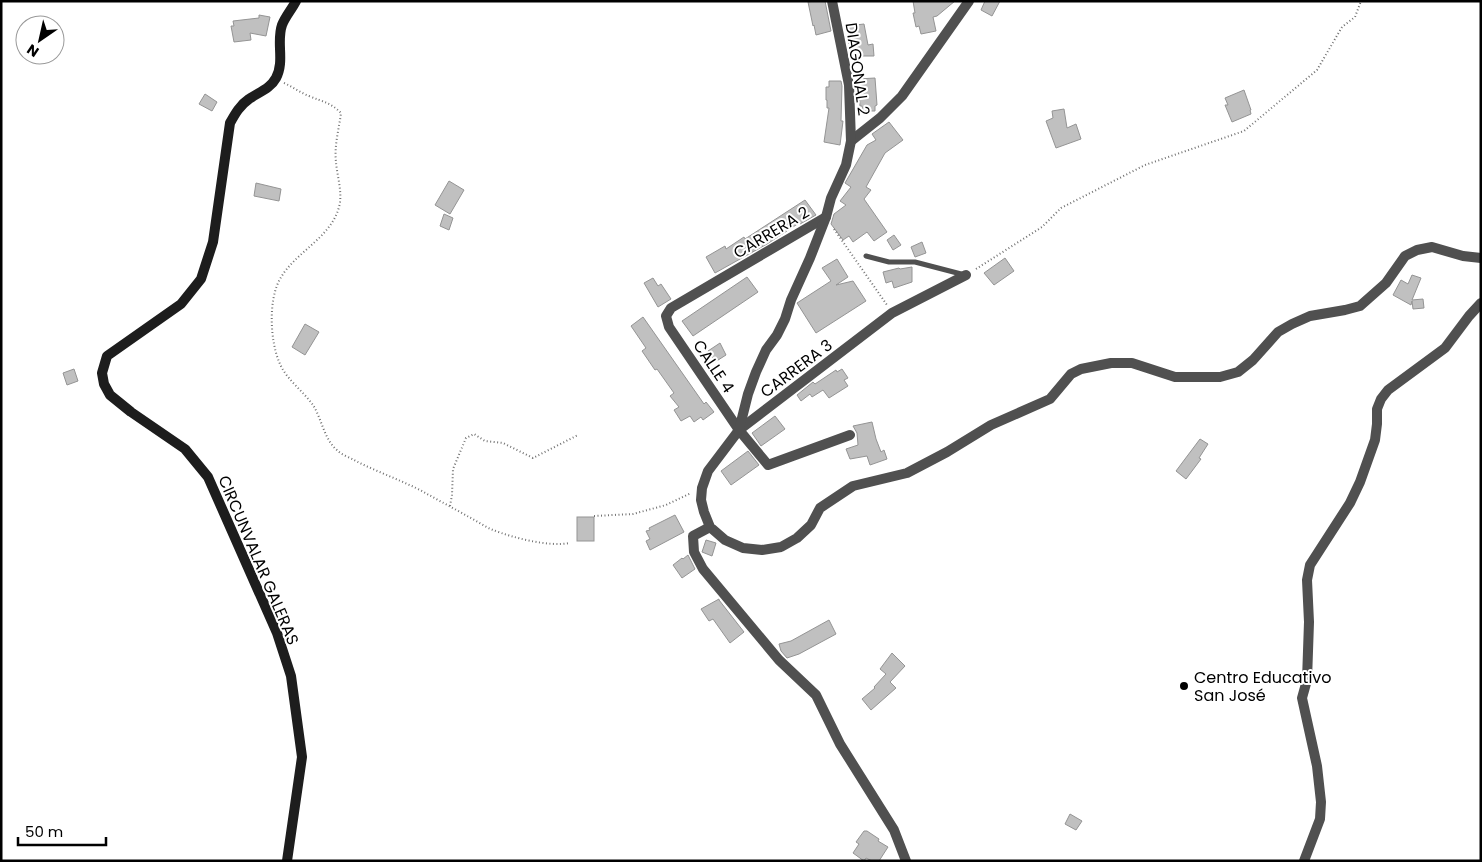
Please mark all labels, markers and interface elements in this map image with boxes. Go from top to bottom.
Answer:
north arrow [15,15,65,65]
street label: DIAGONAL 2 [840,21,875,117]
text: N [23,40,43,62]
street label: CARRERA 2 [729,201,814,264]
street label: CARRERA 3 [755,334,837,403]
street label: CALLE 4 [687,335,740,397]
street label: CIRCUNVALAR GALERAS [212,472,305,648]
place label: Centro Educativo San José [1194,666,1332,707]
marker: Centro Educativo San José [1178,680,1190,692]
scale bar [18,814,105,846]
text: 50 m [25,821,63,842]

